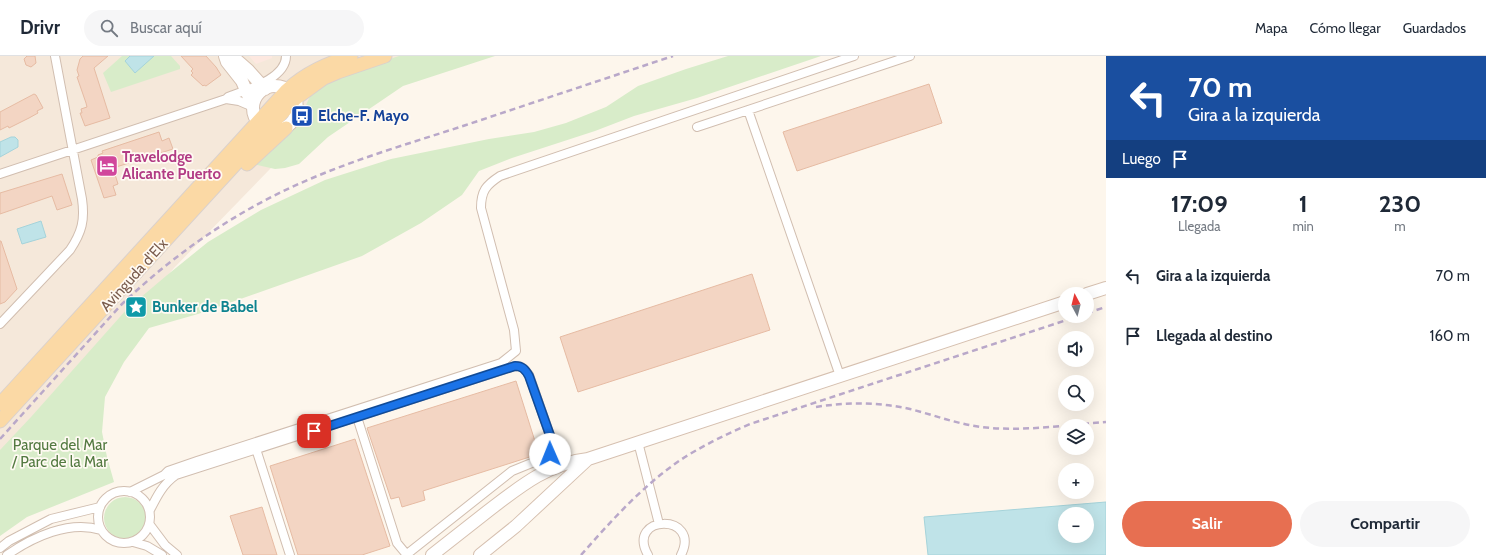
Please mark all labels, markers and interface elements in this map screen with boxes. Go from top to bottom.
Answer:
search box [84,10,364,46]
text: Drivr [20,16,60,39]
icon: search [98,17,120,39]
text: Buscar aquí [130,19,202,37]
text: Mapa [1255,19,1288,37]
text: Cómo llegar [1310,19,1381,37]
text: Guardados [1403,19,1466,37]
text: 70 m [1188,70,1252,104]
icon: left [1122,72,1174,124]
bus stop icon: Elche-F. Mayo [289,103,315,129]
text: Gira a la izquierda [1188,104,1320,126]
place label: Elche-F. Mayo [318,107,410,125]
place label: Travelodge Alicante Puerto [122,148,222,183]
icon: arrive [1169,148,1191,170]
text: Luego [1122,150,1161,168]
hotel icon: Travelodge Alicante Puerto [94,153,120,179]
text: 17:09 [1171,189,1228,218]
text: 1 [1299,189,1308,218]
text: 230 [1379,189,1421,218]
text: Llegada [1178,218,1220,234]
text: min [1292,218,1314,234]
text: m [1394,218,1406,234]
street label: Avinguda d'Elx [97,235,171,315]
icon: left [1122,265,1144,287]
text: Gira a la izquierda [1156,267,1270,285]
text: 70 m [1436,267,1470,285]
north arrow [1058,287,1094,323]
map controls [1058,287,1094,543]
place icon: Bunker de Babel [123,294,149,320]
place label: Bunker de Babel [152,298,258,316]
icon: arrive [1122,325,1144,347]
text: Llegada al destino [1156,327,1272,345]
text: 160 m [1430,327,1470,345]
button: sound [1058,331,1094,367]
button: search [1058,375,1094,411]
pin [297,414,331,448]
button: layers [1058,419,1094,455]
icon: arrive [303,420,325,442]
position arrow [529,433,571,475]
park label: Parque del Mar / Parc de la Mar [11,436,108,471]
button: + [1058,463,1094,499]
button: Salir [1122,501,1292,547]
button: Compartir [1300,501,1470,547]
button: − [1058,507,1094,543]

